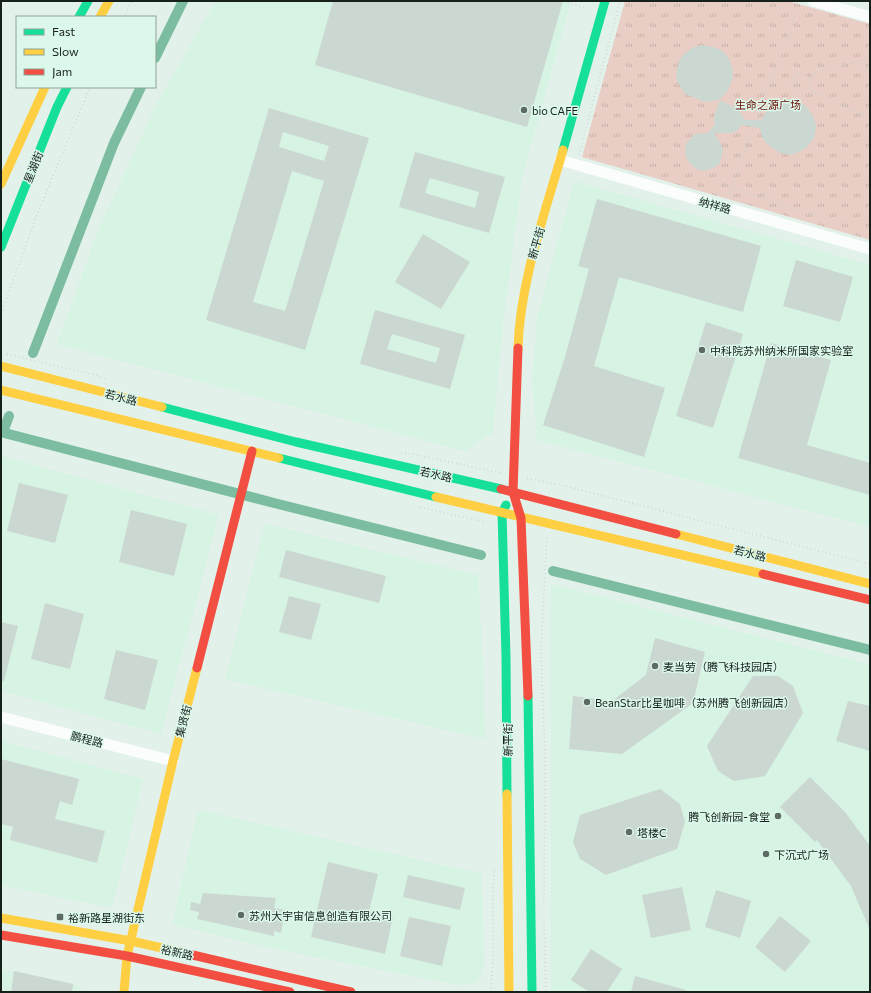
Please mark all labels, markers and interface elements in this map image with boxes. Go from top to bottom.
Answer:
legend [16,16,156,88]
text: Fast [52,24,75,38]
text: Slow [52,44,79,58]
text: Jam [52,64,72,79]
park label: 生命之源广场 [735,98,801,111]
place label: bio CAFE [532,104,578,117]
marker: bio CAFE [519,105,529,115]
street label: 星湖街 [21,149,45,185]
street label: 纳祥路 [697,194,733,216]
street label: 新平街 [525,225,547,261]
place label: 中科院苏州纳米所国家实验室 [710,344,853,357]
marker: 中科院苏州纳米所国家实验室 [697,345,707,355]
street label: 若水路 [103,387,139,407]
street label: 若水路 [418,464,454,484]
street label: 若水路 [732,543,768,563]
place label: 麦当劳（腾飞科技园店） [663,660,784,673]
marker: 麦当劳（腾飞科技园店） [650,661,660,671]
place label: BeanStar比星咖啡（苏州腾飞创新园店） [595,696,795,709]
marker: BeanStar比星咖啡（苏州腾飞创新园店） [582,697,592,707]
street label: 集贤街 [173,703,193,739]
street label: 新平街 [501,724,514,757]
street label: 鹏程路 [69,729,105,749]
place label: 腾飞创新园-食堂 [688,810,770,823]
marker: 腾飞创新园-食堂 [773,811,783,821]
place label: 塔楼C [637,826,667,839]
marker: 塔楼C [624,827,634,837]
place label: 下沉式广场 [774,848,829,861]
marker: 下沉式广场 [761,849,771,859]
place label: 苏州大宇宙信息创造有限公司 [249,909,392,922]
marker: 苏州大宇宙信息创造有限公司 [236,910,246,920]
place label: 裕新路星湖街东 [68,911,145,924]
marker: 裕新路星湖街东 [55,912,65,922]
street label: 裕新路 [159,942,195,962]

